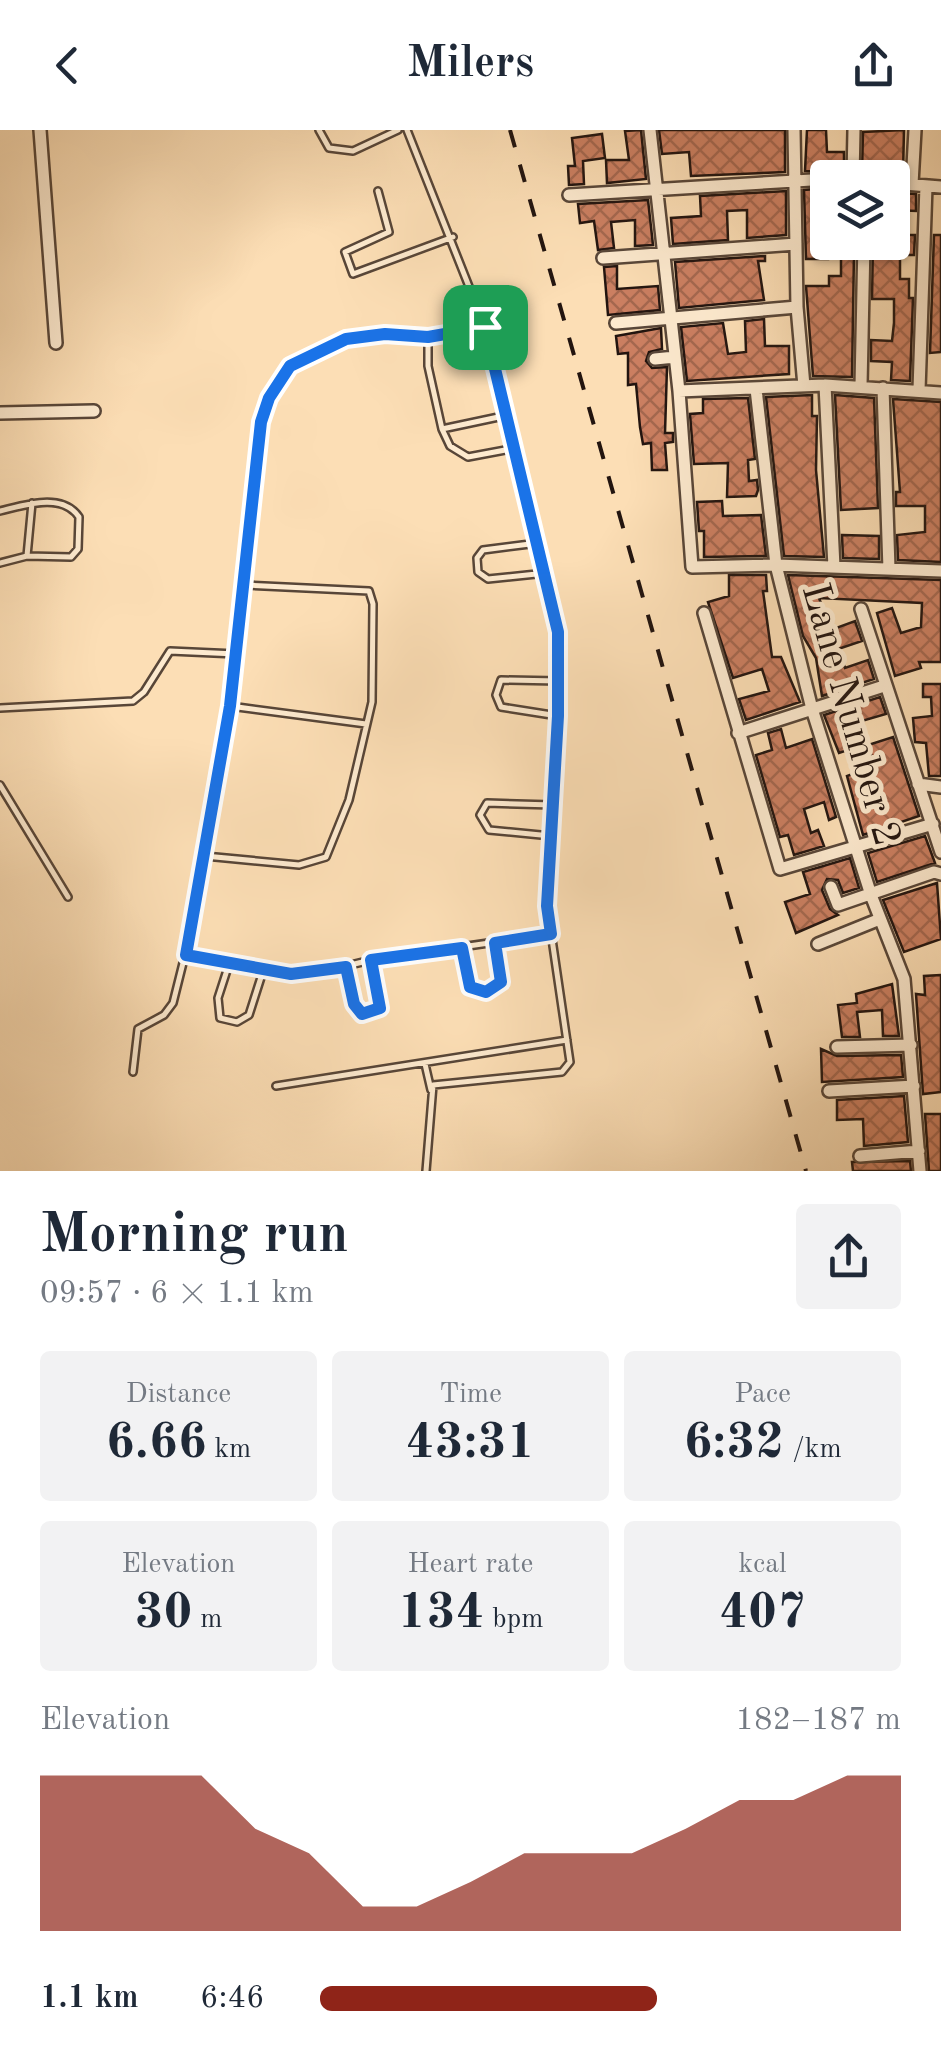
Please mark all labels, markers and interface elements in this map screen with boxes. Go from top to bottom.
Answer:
icon: back [40,38,95,93]
icon: share [846,38,901,93]
text: Milers [407,42,534,87]
map controls [810,160,910,260]
button: layers [810,160,910,260]
pin [443,285,528,370]
icon: arrive [458,300,513,355]
street label: Lane Number 2 [793,579,906,851]
button: share [796,1204,901,1309]
text: Morning run [40,1209,349,1264]
text: 09:57 · 6 × 1.1 km [40,1278,314,1310]
text: Distance [126,1381,231,1409]
text: Time [439,1381,502,1409]
text: Pace [734,1381,791,1409]
text: 6.66 [106,1419,207,1469]
text: 43:31 [406,1419,536,1469]
text: 6:32 [683,1419,784,1469]
text: km [207,1436,251,1464]
text: /km [784,1436,842,1464]
text: Elevation [122,1551,235,1579]
text: Heart rate [408,1551,533,1579]
text: kcal [738,1551,787,1579]
text: 30 [134,1589,192,1639]
text: 134 [398,1589,485,1639]
text: 407 [719,1589,806,1639]
text: m [192,1606,223,1634]
text: bpm [485,1606,543,1634]
text: Elevation [40,1705,170,1737]
text: 182–187 m [735,1705,901,1737]
text: 1.1 km [40,1983,139,2015]
text: 6:46 [200,1983,265,2015]

